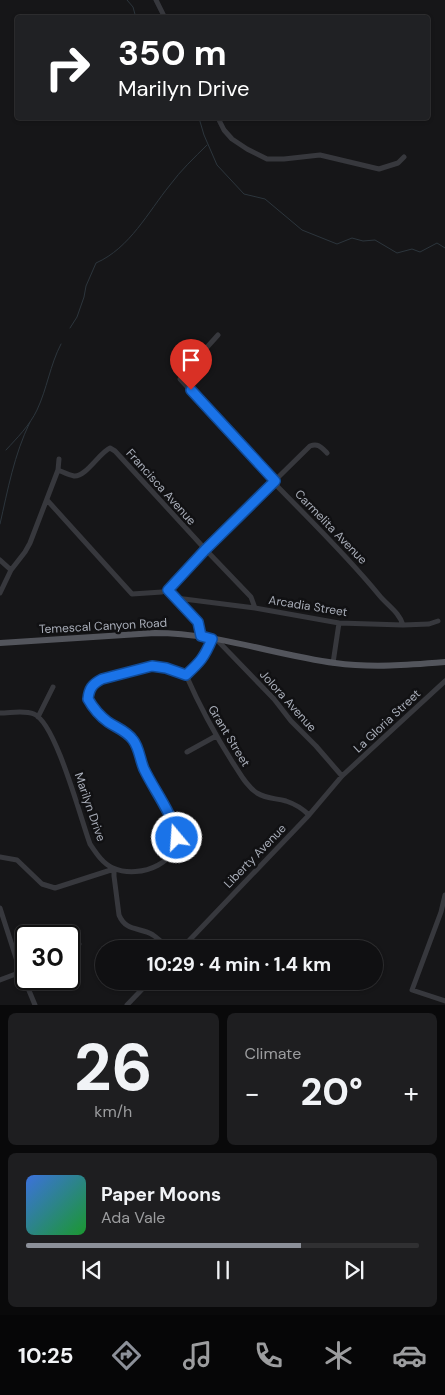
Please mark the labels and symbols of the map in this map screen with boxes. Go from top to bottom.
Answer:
pin [170,339,212,390]
street label: Francisca Avenue [122,445,200,529]
street label: Carmelita Avenue [291,486,371,568]
street label: Arcadia Street [267,592,349,620]
street label: Temescal Canyon Road [38,615,168,637]
street label: Jolora Avenue [256,667,320,735]
street label: La Gloria Street [350,686,424,756]
street label: Grant Street [204,702,254,770]
street label: Marilyn Drive [71,770,109,844]
position arrow [150,811,202,863]
street label: Liberty Avenue [220,820,290,892]
speed limit sign: 30 [15,925,80,990]

